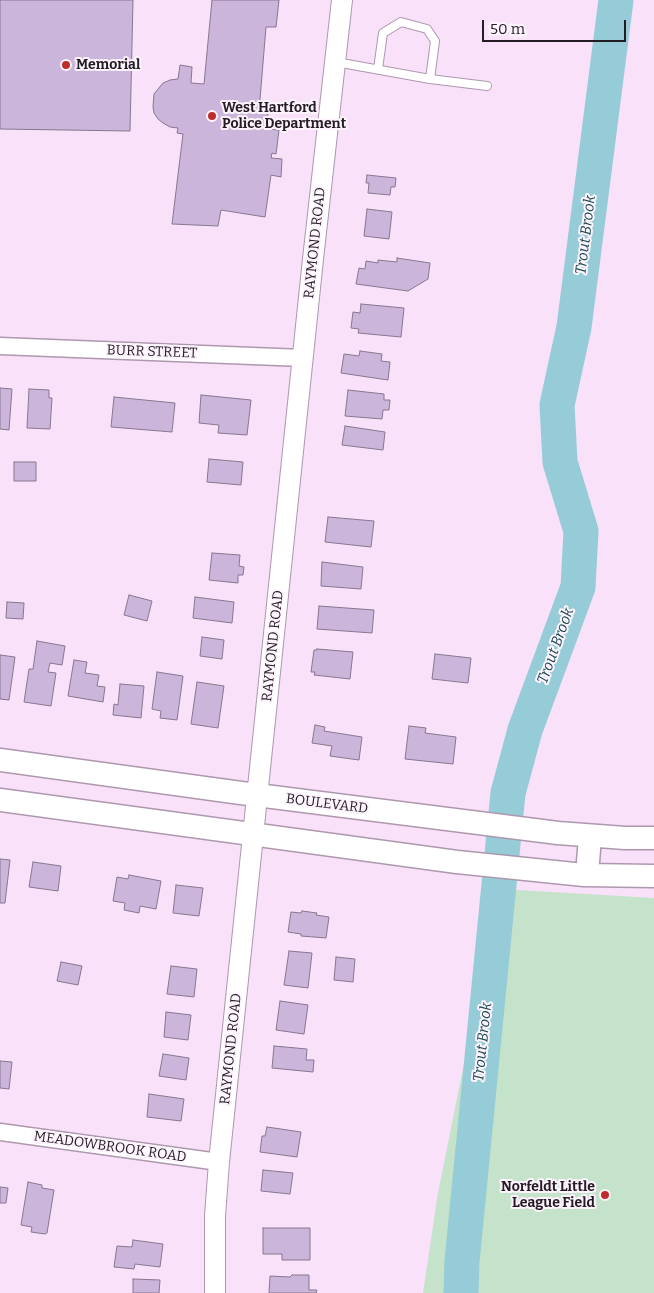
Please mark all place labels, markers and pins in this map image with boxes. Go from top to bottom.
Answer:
place label: Memorial [76,57,140,73]
marker: Memorial [60,59,72,71]
place label: West Hartford Police Department [222,100,346,132]
marker: West Hartford Police Department [206,110,218,122]
place label: Norfeldt Little League Field [501,1179,595,1212]
marker: Norfeldt Little League Field [599,1189,611,1201]

